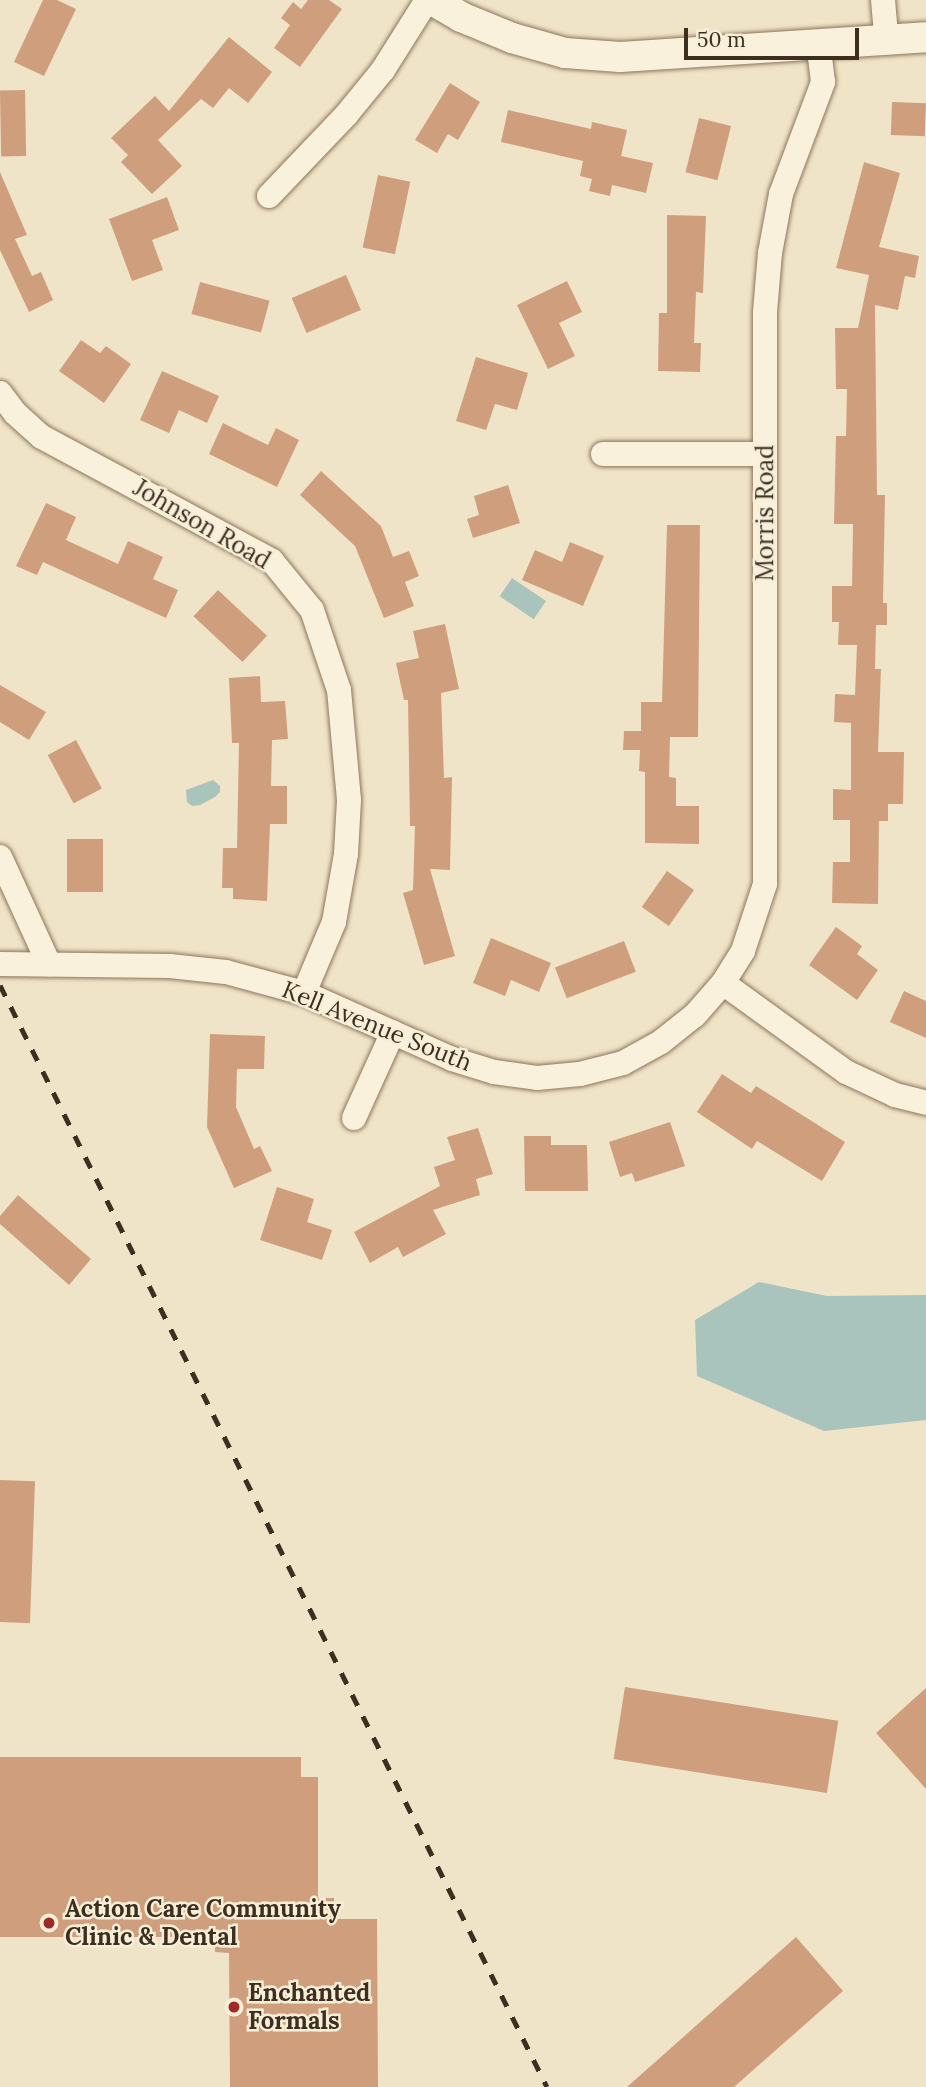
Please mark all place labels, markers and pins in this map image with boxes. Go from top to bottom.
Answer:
place label: Action Care Community Clinic & Dental [65,1895,341,1951]
marker: Action Care Community Clinic & Dental [39,1913,59,1933]
place label: Enchanted Formals [248,1979,370,2035]
marker: Enchanted Formals [226,1999,242,2015]

